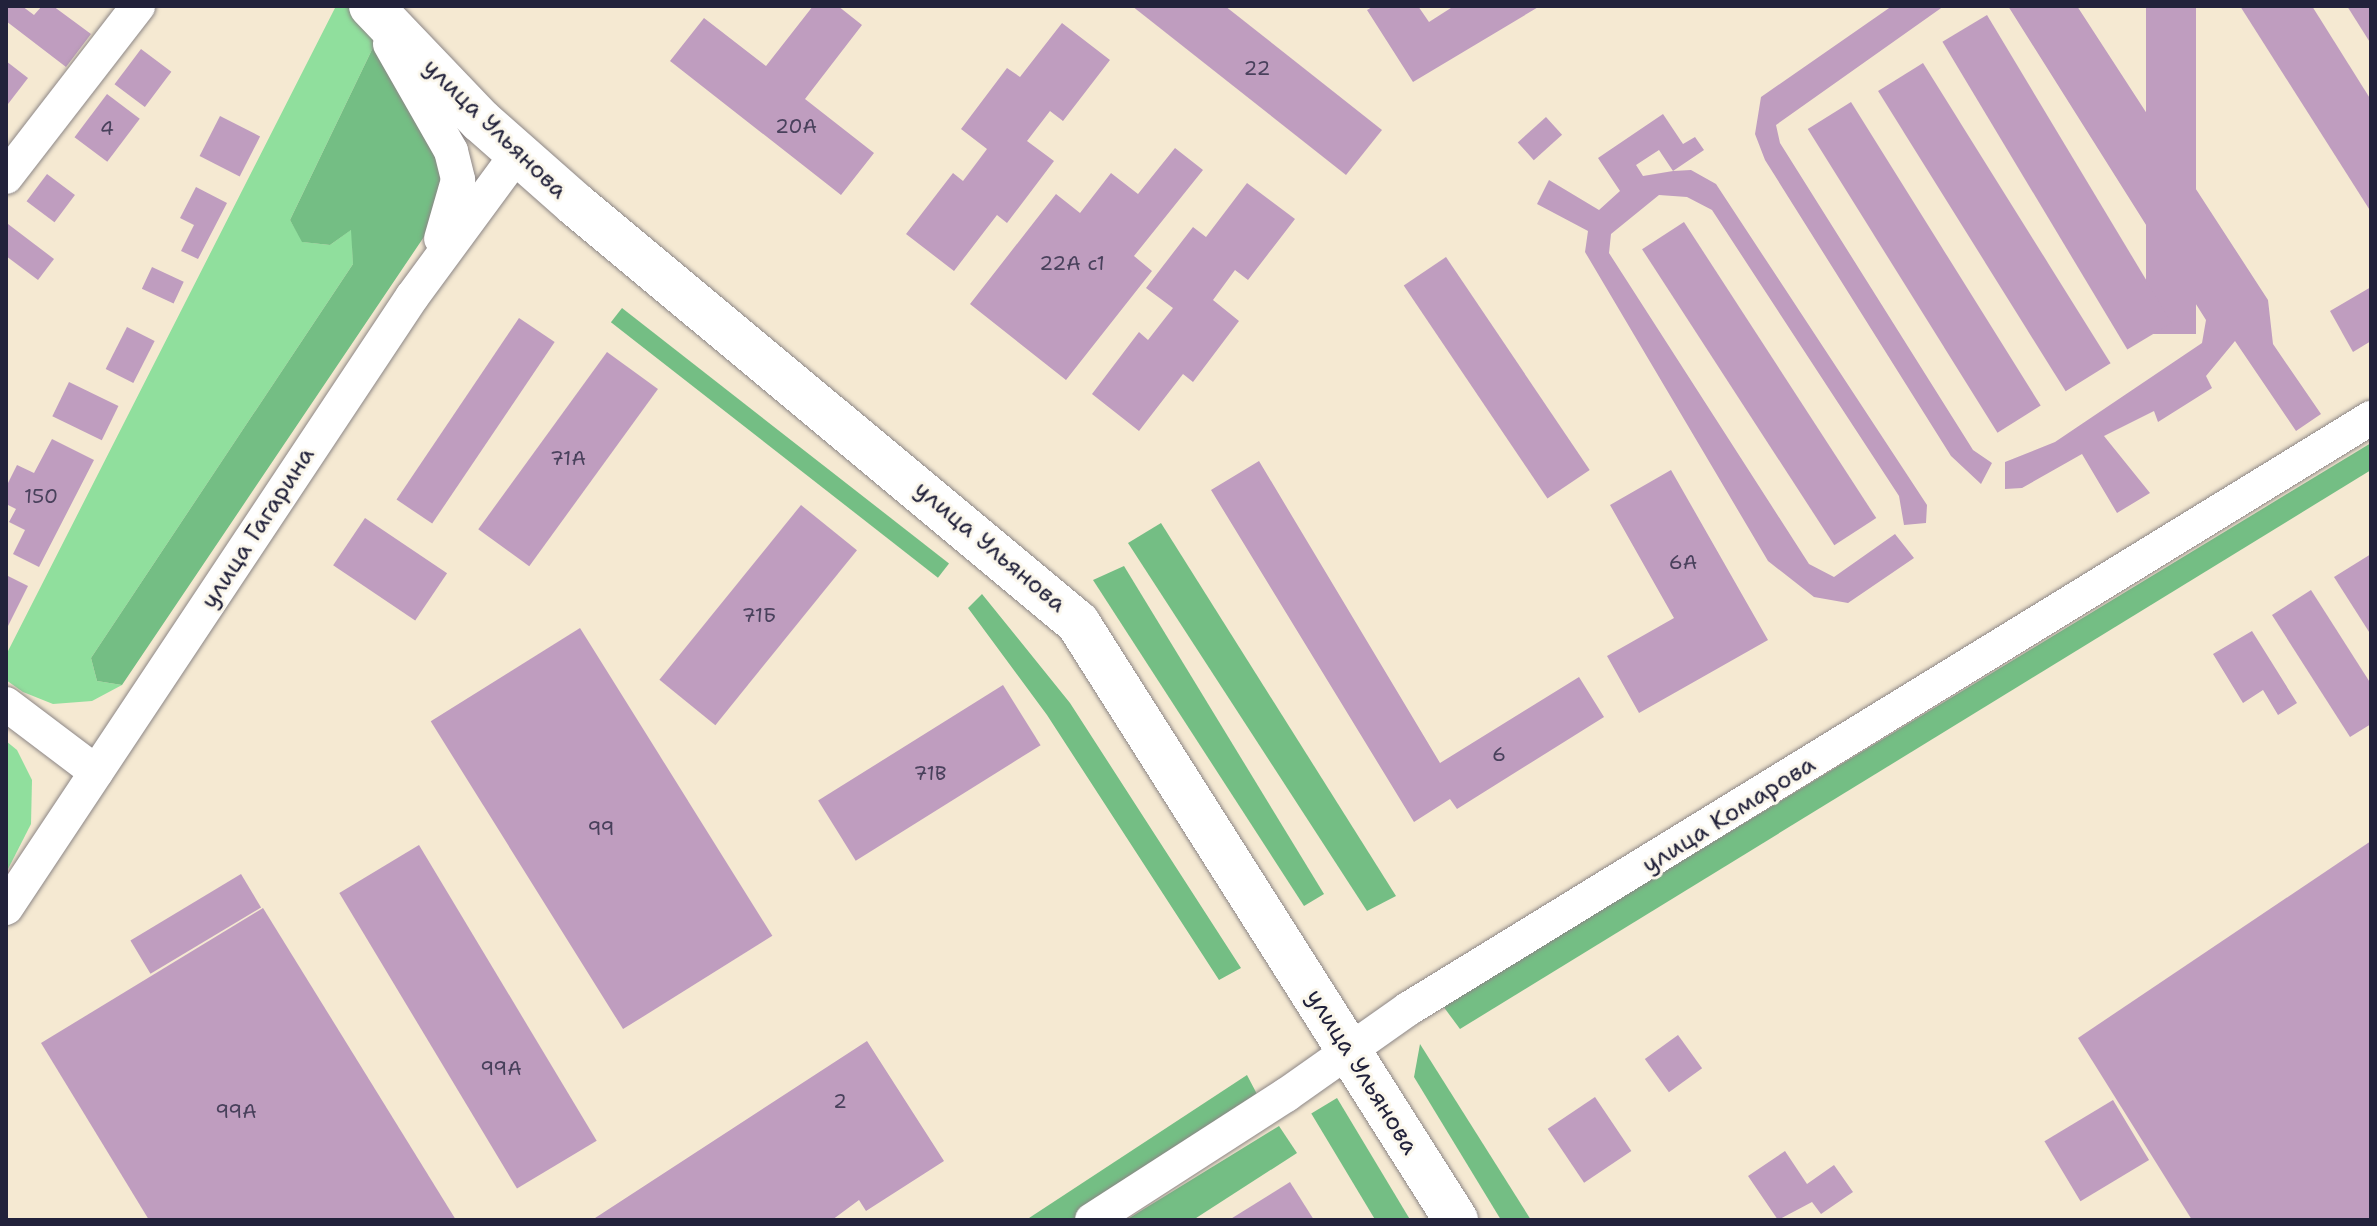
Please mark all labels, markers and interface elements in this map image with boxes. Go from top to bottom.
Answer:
street label: улица Ульянова [417,53,573,205]
house number: 22 [1244,56,1270,80]
house number: 20А [775,114,817,138]
house number: 4 [100,116,114,140]
house number: 22А с1 [1039,251,1105,275]
street label: улица Гагарина [195,442,321,614]
house number: 71А [550,446,586,470]
street label: улица Ульянова [908,475,1072,619]
house number: 150 [24,484,58,508]
house number: 6А [1669,550,1697,574]
house number: 71Б [742,603,776,627]
house number: 6 [1492,742,1506,766]
street label: улица Комарова [1637,750,1821,880]
house number: 71В [913,761,947,785]
house number: 99 [587,816,615,840]
street label: улица Ульянова [1300,984,1424,1160]
house number: 99А [480,1056,522,1080]
house number: 2 [833,1089,847,1113]
house number: 99А [215,1099,257,1123]

